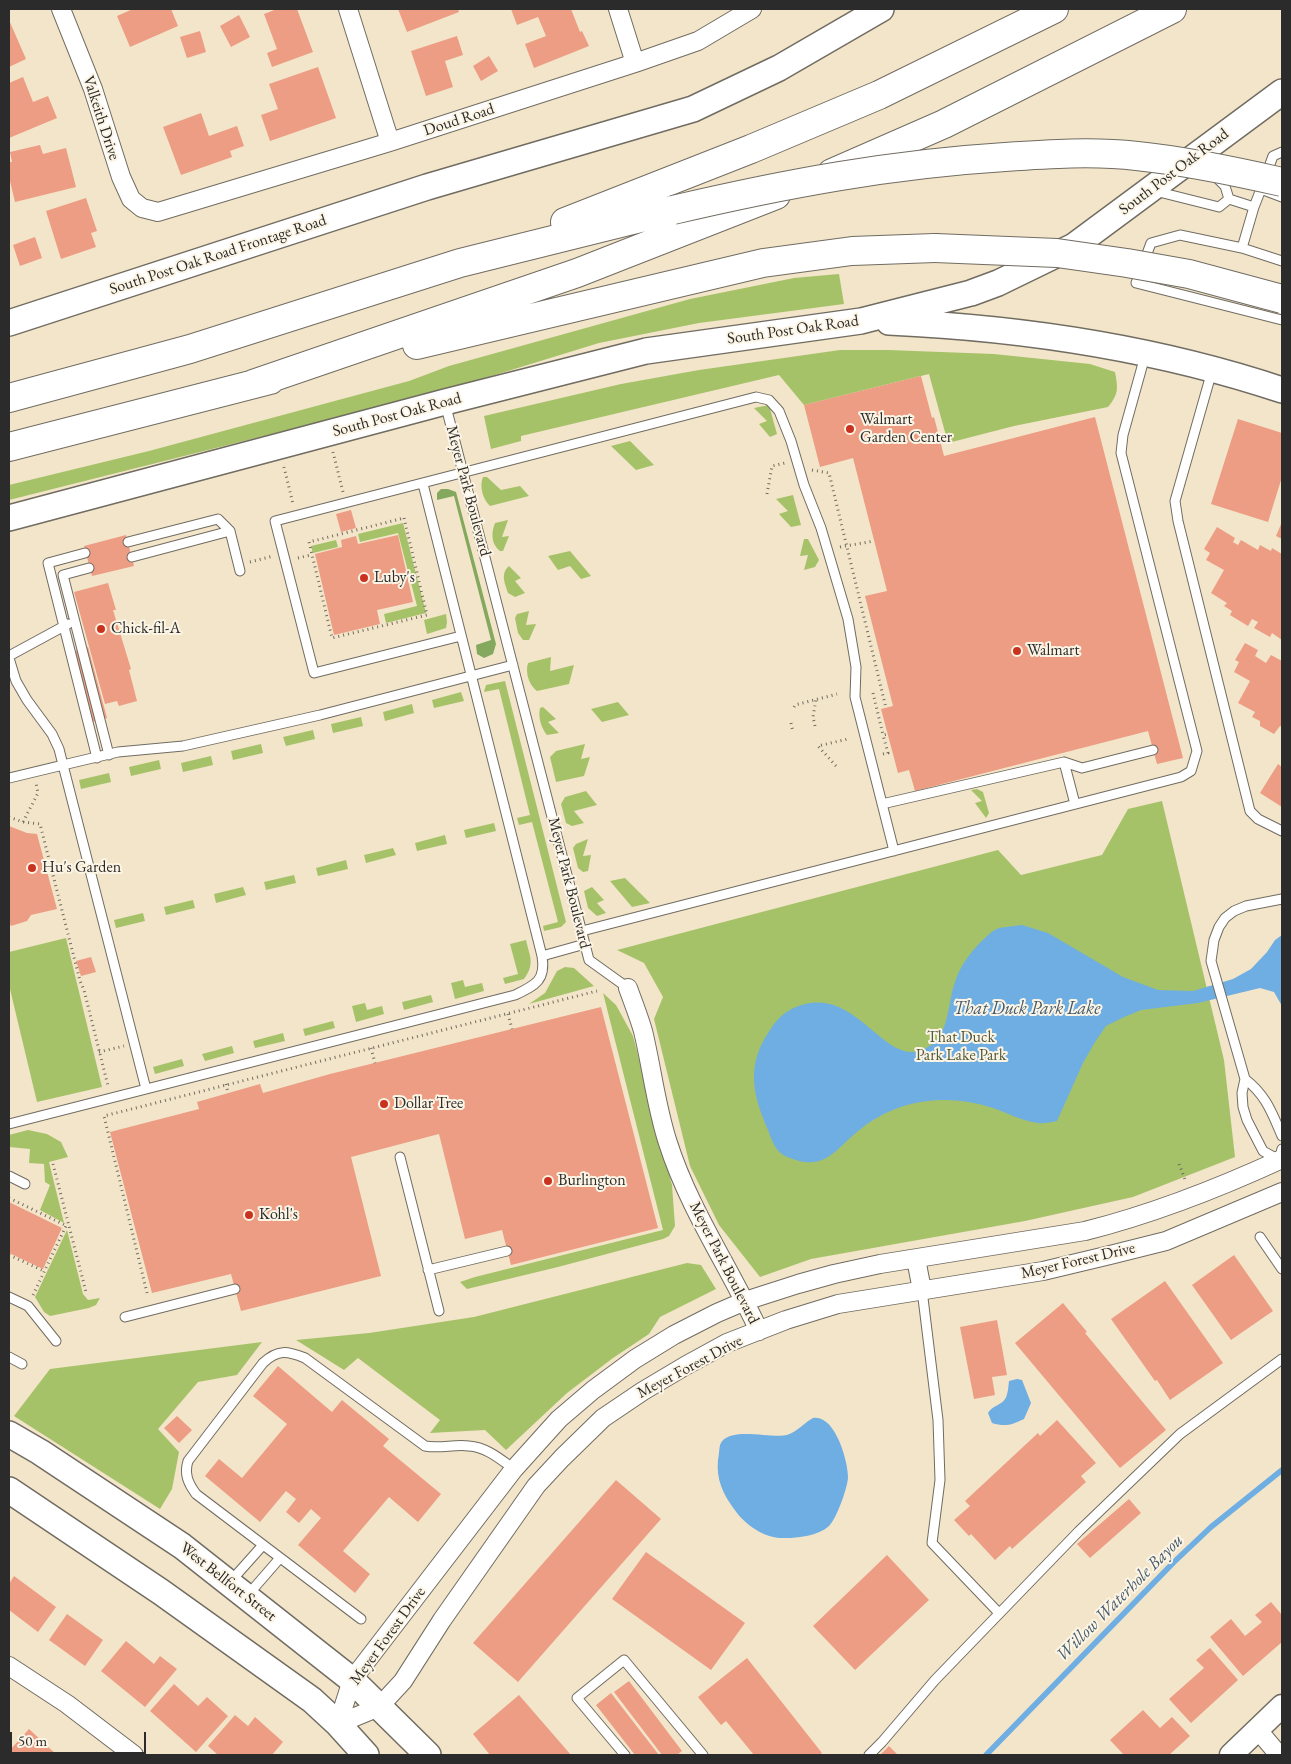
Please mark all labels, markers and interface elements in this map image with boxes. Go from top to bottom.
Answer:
street label: Valkeith Drive [78,73,124,163]
street label: Doud Road [421,100,497,140]
street label: South Post Oak Road [1115,124,1233,220]
street label: South Post Oak Road Frontage Road [107,211,329,299]
street label: South Post Oak Road [726,311,860,349]
street label: South Post Oak Road [331,389,463,441]
place label: Walmart Garden Center [860,410,952,448]
marker: Walmart Garden Center [844,423,856,435]
street label: Meyer Park Boulevard [441,424,495,558]
place label: Luby's [374,568,415,588]
marker: Luby's [358,572,370,584]
place label: Chick-fil-A [111,619,181,639]
marker: Chick-fil-A [95,623,107,635]
place label: Walmart [1027,641,1079,661]
marker: Walmart [1011,645,1023,657]
street label: Meyer Park Boulevard [543,815,595,951]
place label: Hu's Garden [42,858,121,878]
marker: Hu's Garden [26,862,38,874]
water label: That Duck Park Lake [954,998,1100,1020]
park label: That Duck Park Lake Park [916,1028,1006,1066]
place label: Dollar Tree [394,1094,463,1114]
marker: Dollar Tree [378,1098,390,1110]
place label: Burlington [558,1171,626,1191]
marker: Burlington [542,1175,554,1187]
street label: Meyer Park Boulevard [685,1199,763,1327]
place label: Kohl's [259,1205,298,1225]
marker: Kohl's [243,1209,255,1221]
street label: Meyer Forest Drive [1019,1239,1137,1283]
street label: Meyer Forest Drive [634,1331,746,1403]
water label: Willow Waterhole Bayou [1052,1530,1188,1666]
street label: West Bellfort Street [176,1538,280,1626]
street label: Meyer Forest Drive [346,1583,430,1689]
scale bar [12,1722,149,1754]
text: 50 m [18,1731,47,1750]

